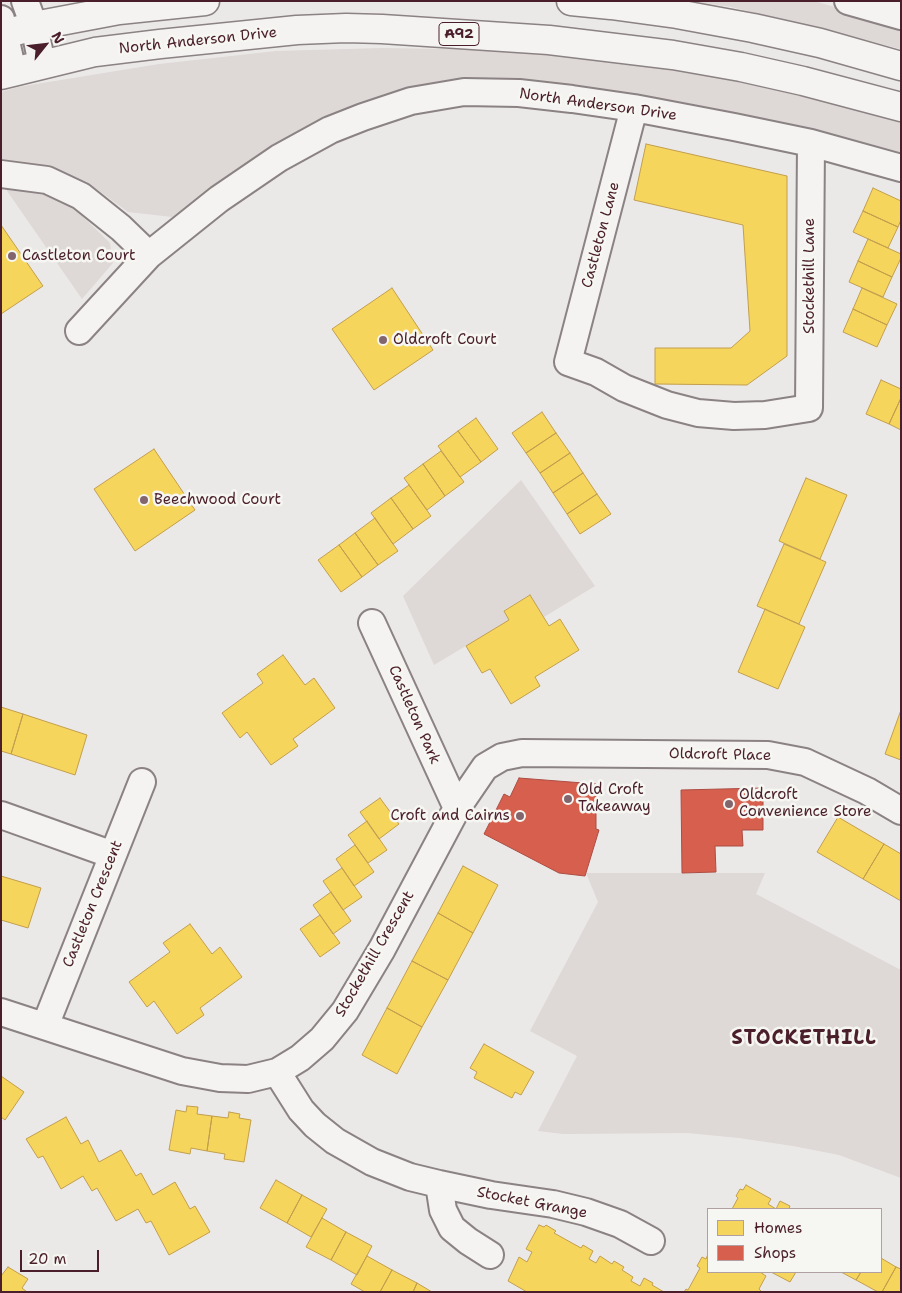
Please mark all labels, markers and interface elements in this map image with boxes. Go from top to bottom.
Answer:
north arrow [20,20,70,70]
road number: A92 [439,22,479,46]
street label: North Anderson Drive [118,24,278,58]
text: N [48,29,69,47]
street label: North Anderson Drive [518,85,678,125]
street label: Castleton Lane [578,180,624,290]
street label: Stockethill Lane [801,218,819,334]
place label: Castleton Court [22,247,136,265]
marker: Castleton Court [6,250,18,262]
place label: Oldcroft Court [393,331,497,349]
marker: Oldcroft Court [377,334,389,346]
place label: Beechwood Court [154,491,281,509]
marker: Beechwood Court [138,494,150,506]
street label: Castleton Park [384,663,444,767]
street label: Oldcroft Place [669,745,771,765]
place label: Old Croft Takeaway [578,781,651,816]
place label: Oldcroft Convenience Store [739,786,871,821]
marker: Old Croft Takeaway [562,793,574,805]
marker: Oldcroft Convenience Store [723,798,735,810]
place label: Croft and Cairns [391,807,510,825]
marker: Croft and Cairns [514,810,526,822]
street label: Castleton Crescent [59,838,127,970]
street label: Stockethill Crescent [332,888,418,1020]
district label: STOCKETHILL [730,1027,878,1051]
street label: Stocket Grange [475,1183,589,1223]
legend [707,1208,882,1273]
text: Homes [754,1218,802,1238]
scale bar [22,1240,101,1272]
text: Shops [754,1243,796,1263]
text: 20 m [28,1249,67,1269]

